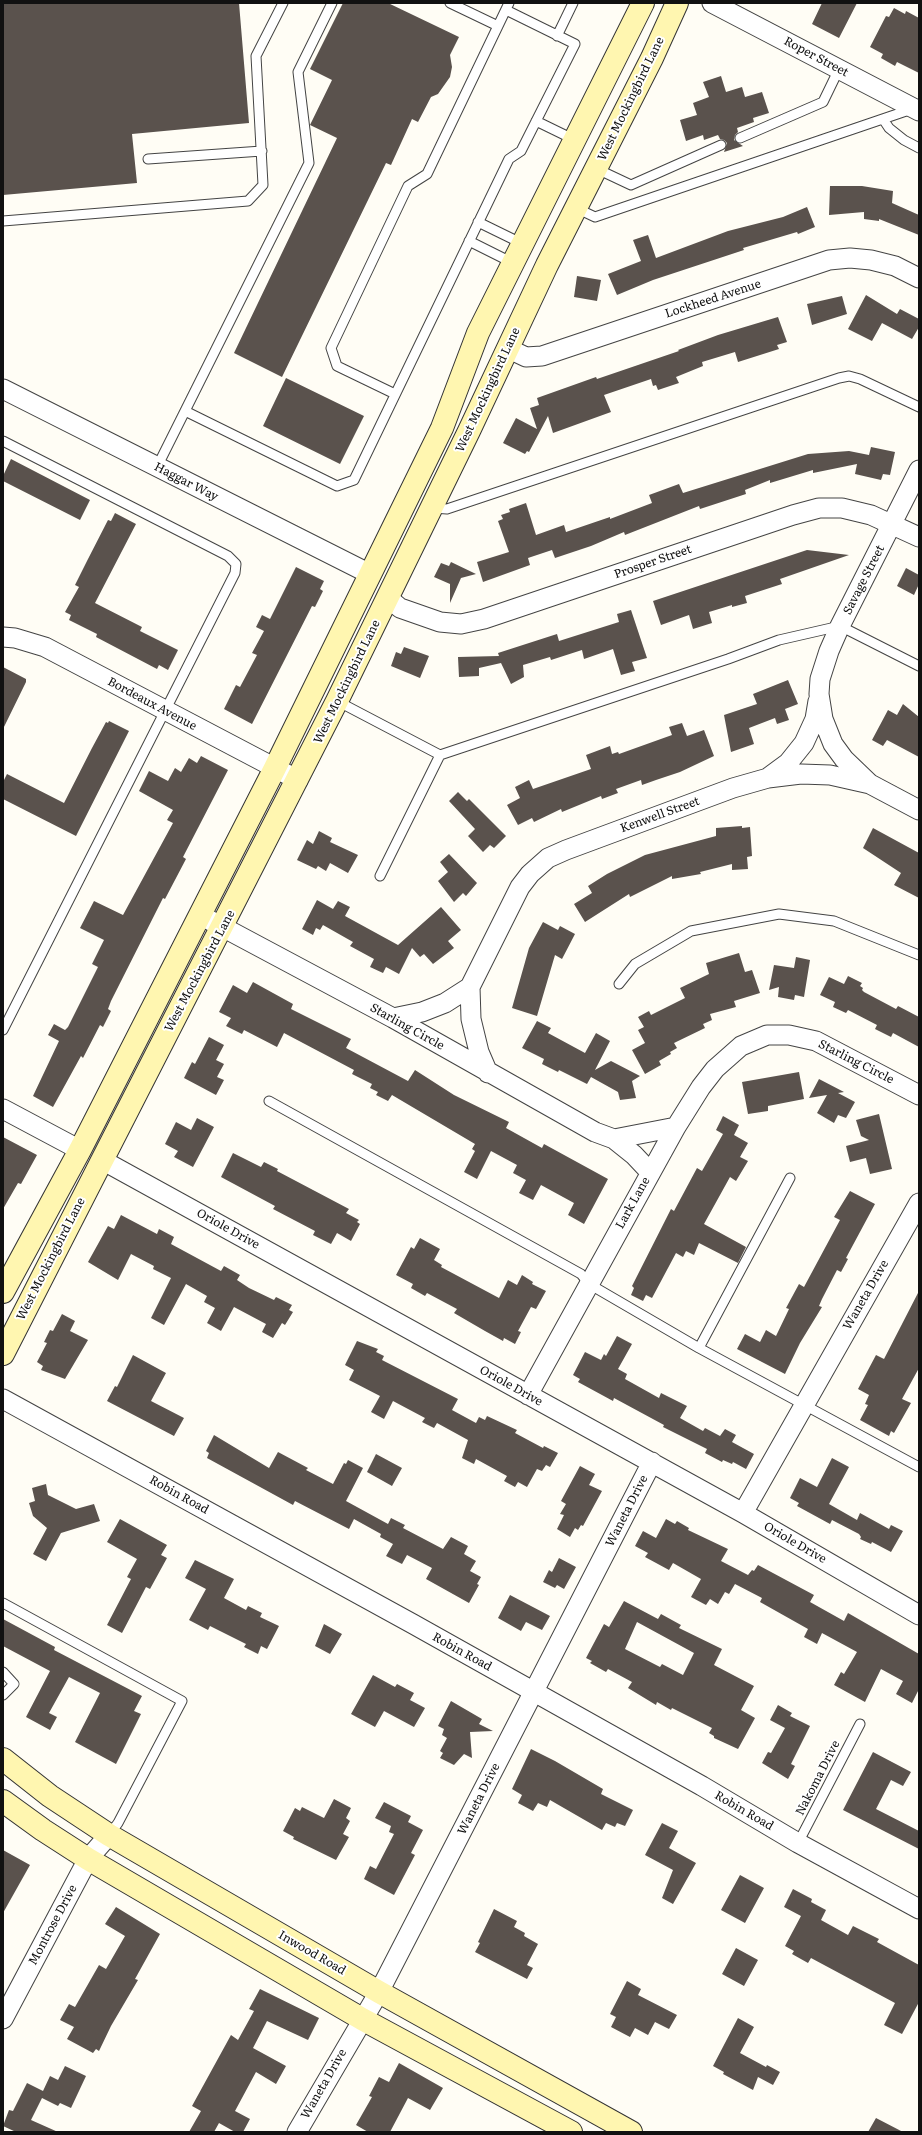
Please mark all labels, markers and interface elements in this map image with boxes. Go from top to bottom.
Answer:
street label: Roper Street [781,34,851,80]
street label: West Mockingbird Lane [595,35,667,163]
street label: Lockheed Avenue [663,277,763,321]
street label: West Mockingbird Lane [453,325,523,455]
street label: Haggar Way [152,460,220,504]
street label: Prosper Street [612,542,694,582]
street label: Savage Street [840,543,888,617]
street label: West Mockingbird Lane [311,618,383,746]
street label: Bordeaux Avenue [105,674,199,734]
street label: Kenwell Street [618,794,702,836]
street label: West Mockingbird Lane [162,908,238,1034]
street label: Starling Circle [367,1001,447,1053]
street label: Starling Circle [816,1037,896,1087]
street label: Lark Lane [613,1174,653,1232]
street label: West Mockingbird Lane [14,1195,88,1323]
street label: Oriole Drive [194,1206,262,1252]
street label: Waneta Drive [840,1257,892,1333]
street label: Oriole Drive [477,1363,545,1409]
street label: Robin Road [147,1473,211,1517]
street label: Waneta Drive [603,1473,651,1549]
street label: Oriole Drive [761,1519,829,1567]
street label: Robin Road [430,1630,494,1674]
street label: Nakoma Drive [793,1738,843,1818]
street label: Waneta Drive [455,1761,503,1837]
street label: Robin Road [712,1788,776,1834]
street label: Montrose Drive [26,1882,80,1968]
street label: Inwood Road [276,1928,348,1978]
street label: Waneta Drive [298,2046,350,2122]

